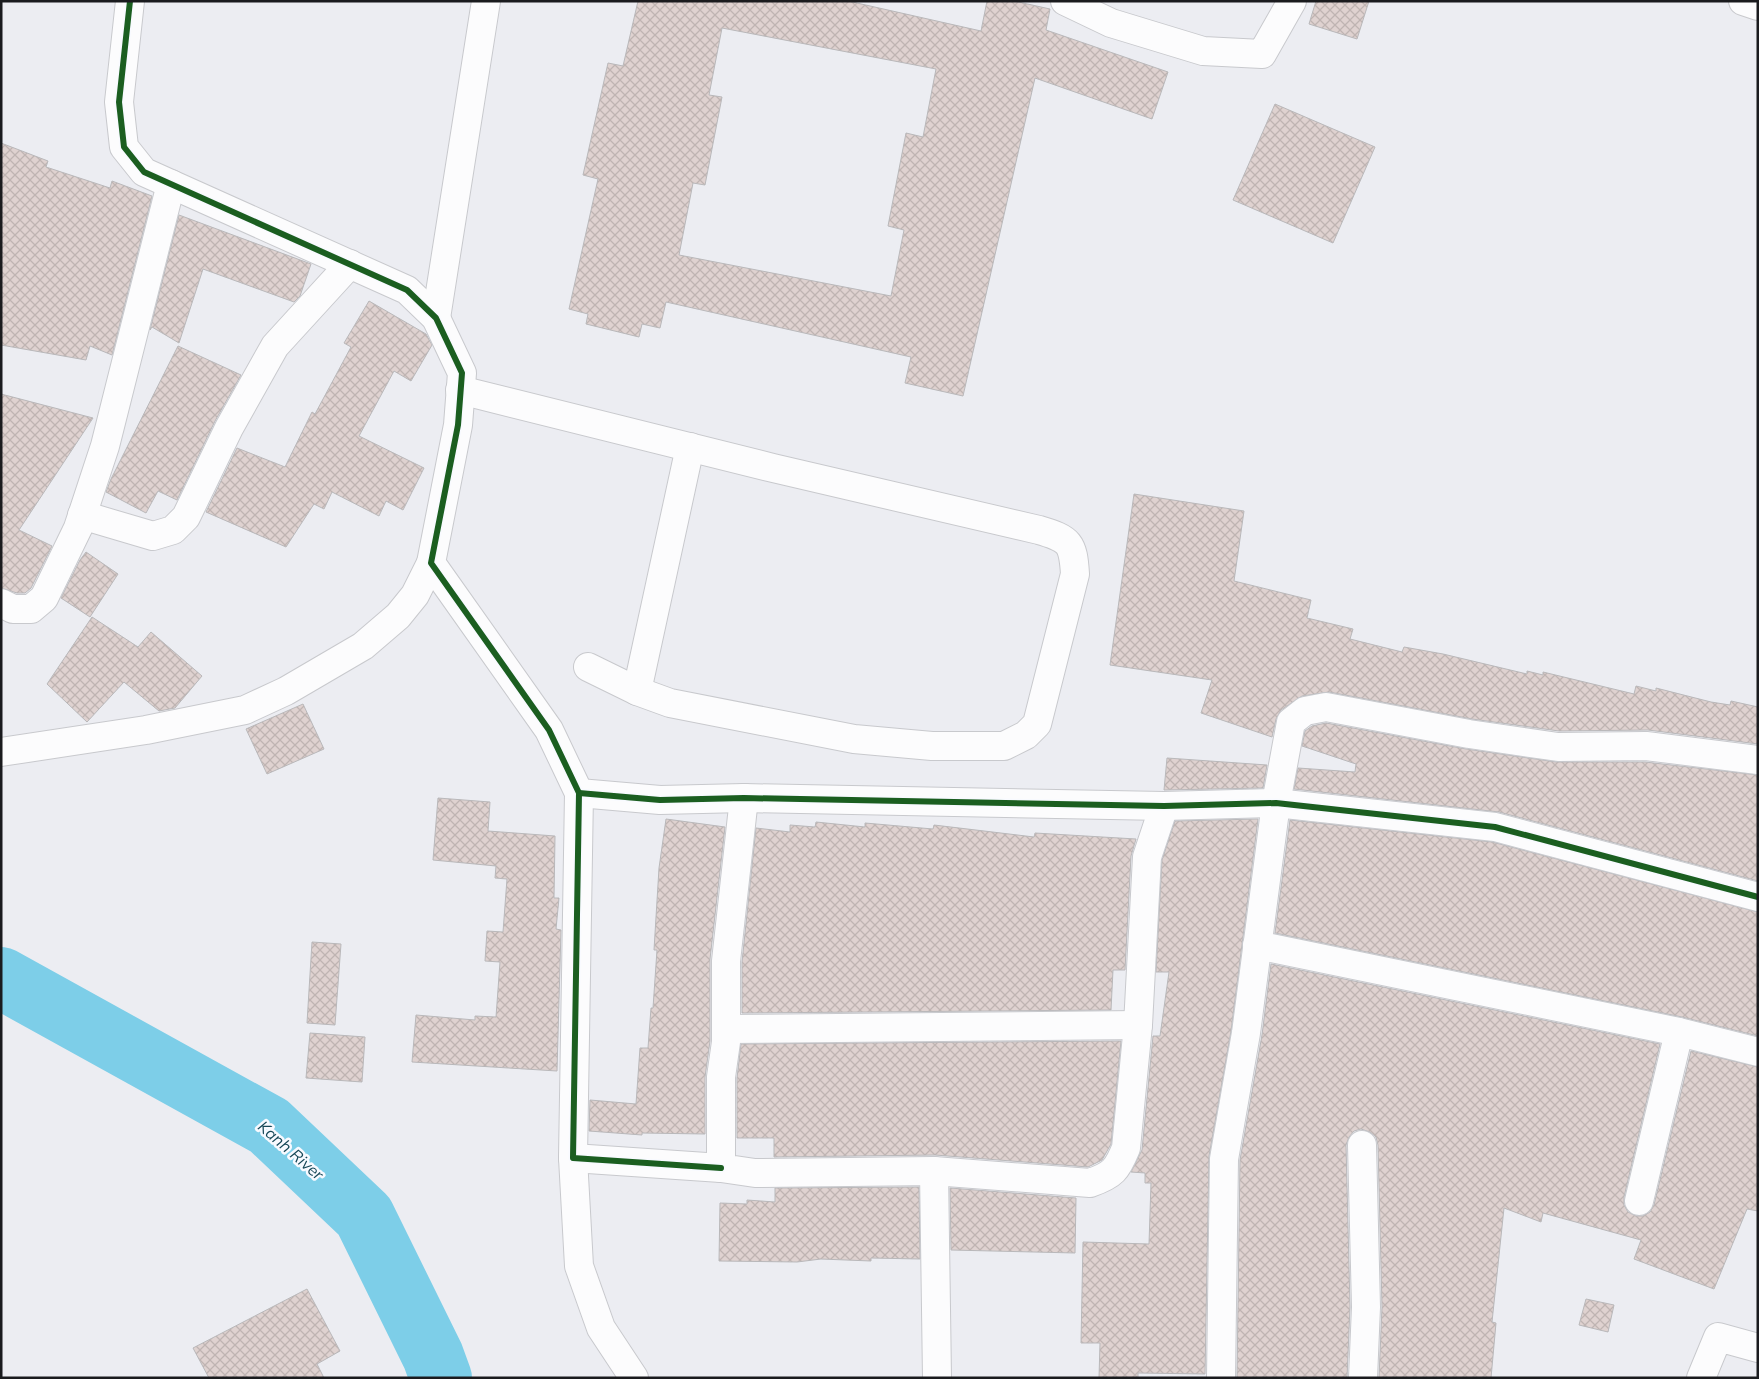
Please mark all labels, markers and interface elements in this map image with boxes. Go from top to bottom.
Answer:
water label: Kanh River [254,1116,329,1185]

